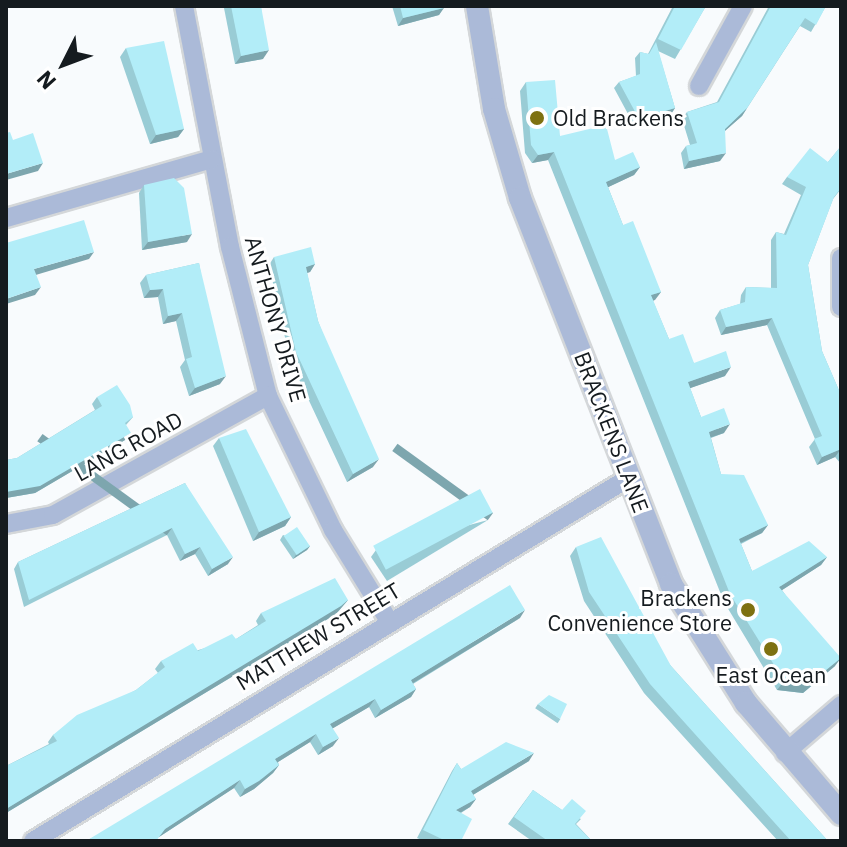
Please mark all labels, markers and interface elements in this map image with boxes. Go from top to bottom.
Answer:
north arrow [24,24,104,104]
text: N [30,65,62,96]
place label: Old Brackens [553,105,684,131]
marker: Old Brackens [528,109,546,127]
street label: ANTHONY DRIVE [240,233,312,405]
street label: BRACKENS LANE [569,348,655,516]
street label: LANG ROAD [69,405,187,487]
street label: MATTHEW STREET [231,577,405,695]
place label: Brackens Convenience Store [547,584,732,636]
marker: Brackens Convenience Store [739,601,757,619]
marker: East Ocean [762,640,780,658]
place label: East Ocean [716,662,826,688]

